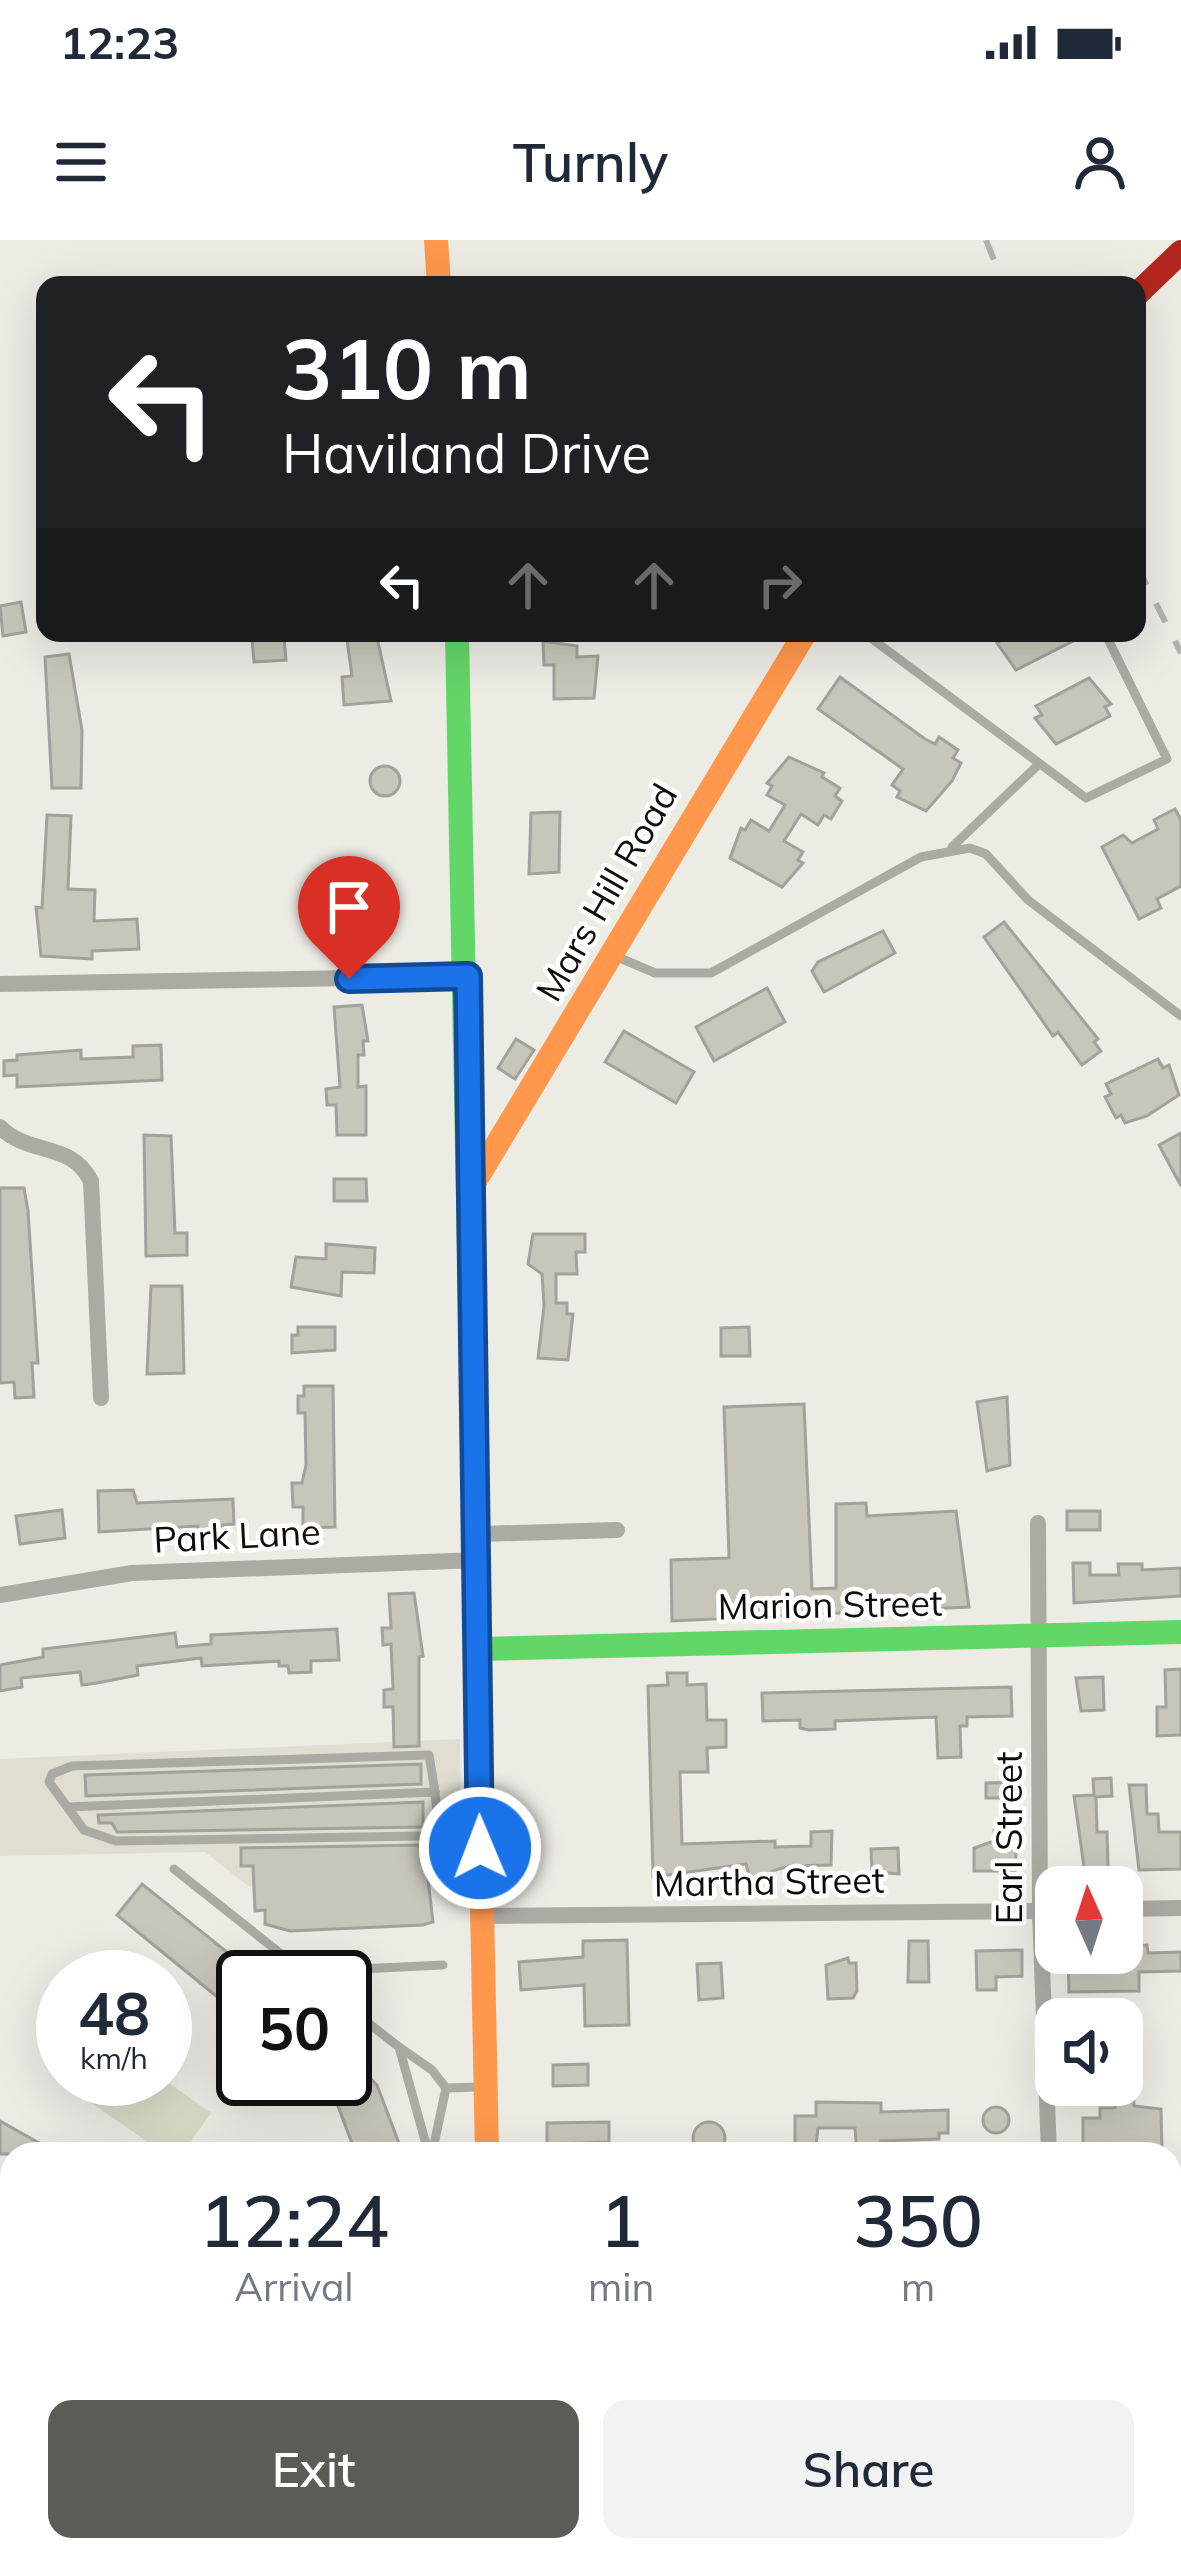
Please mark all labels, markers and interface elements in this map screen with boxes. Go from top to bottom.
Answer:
text: 12:23 [60,14,179,70]
text: Turnly [513,128,668,196]
icon: menu [48,129,114,195]
icon: person [1067,129,1133,195]
text: 310 m [282,315,532,420]
icon: left [84,324,240,480]
text: Haviland Drive [282,419,651,487]
icon: left [369,552,435,618]
icon: ahead [495,552,561,618]
icon: ahead [621,552,687,618]
icon: right [747,552,813,618]
street label: Mars Hill Road [526,775,686,1009]
pin [298,856,400,979]
icon: arrive [316,874,382,940]
street label: Park Lane [152,1508,322,1562]
street label: Marion Street [717,1580,943,1628]
street label: Earl Street [986,1751,1031,1925]
position arrow [417,1785,543,1911]
street label: Martha Street [653,1856,885,1906]
north arrow [1035,1866,1143,1974]
map controls [1035,1866,1143,2106]
speed limit sign: 50 [216,1950,372,2106]
text: 48 [78,1975,150,2050]
button: sound [1035,1998,1143,2106]
text: km/h [80,2039,148,2077]
text: 12:24 [199,2175,389,2265]
text: 1 [600,2175,643,2265]
text: 350 [853,2175,983,2265]
text: Arrival [234,2262,354,2311]
text: min [588,2262,654,2311]
text: m [901,2262,935,2311]
button: Exit [48,2400,579,2538]
button: Share [603,2400,1134,2538]

